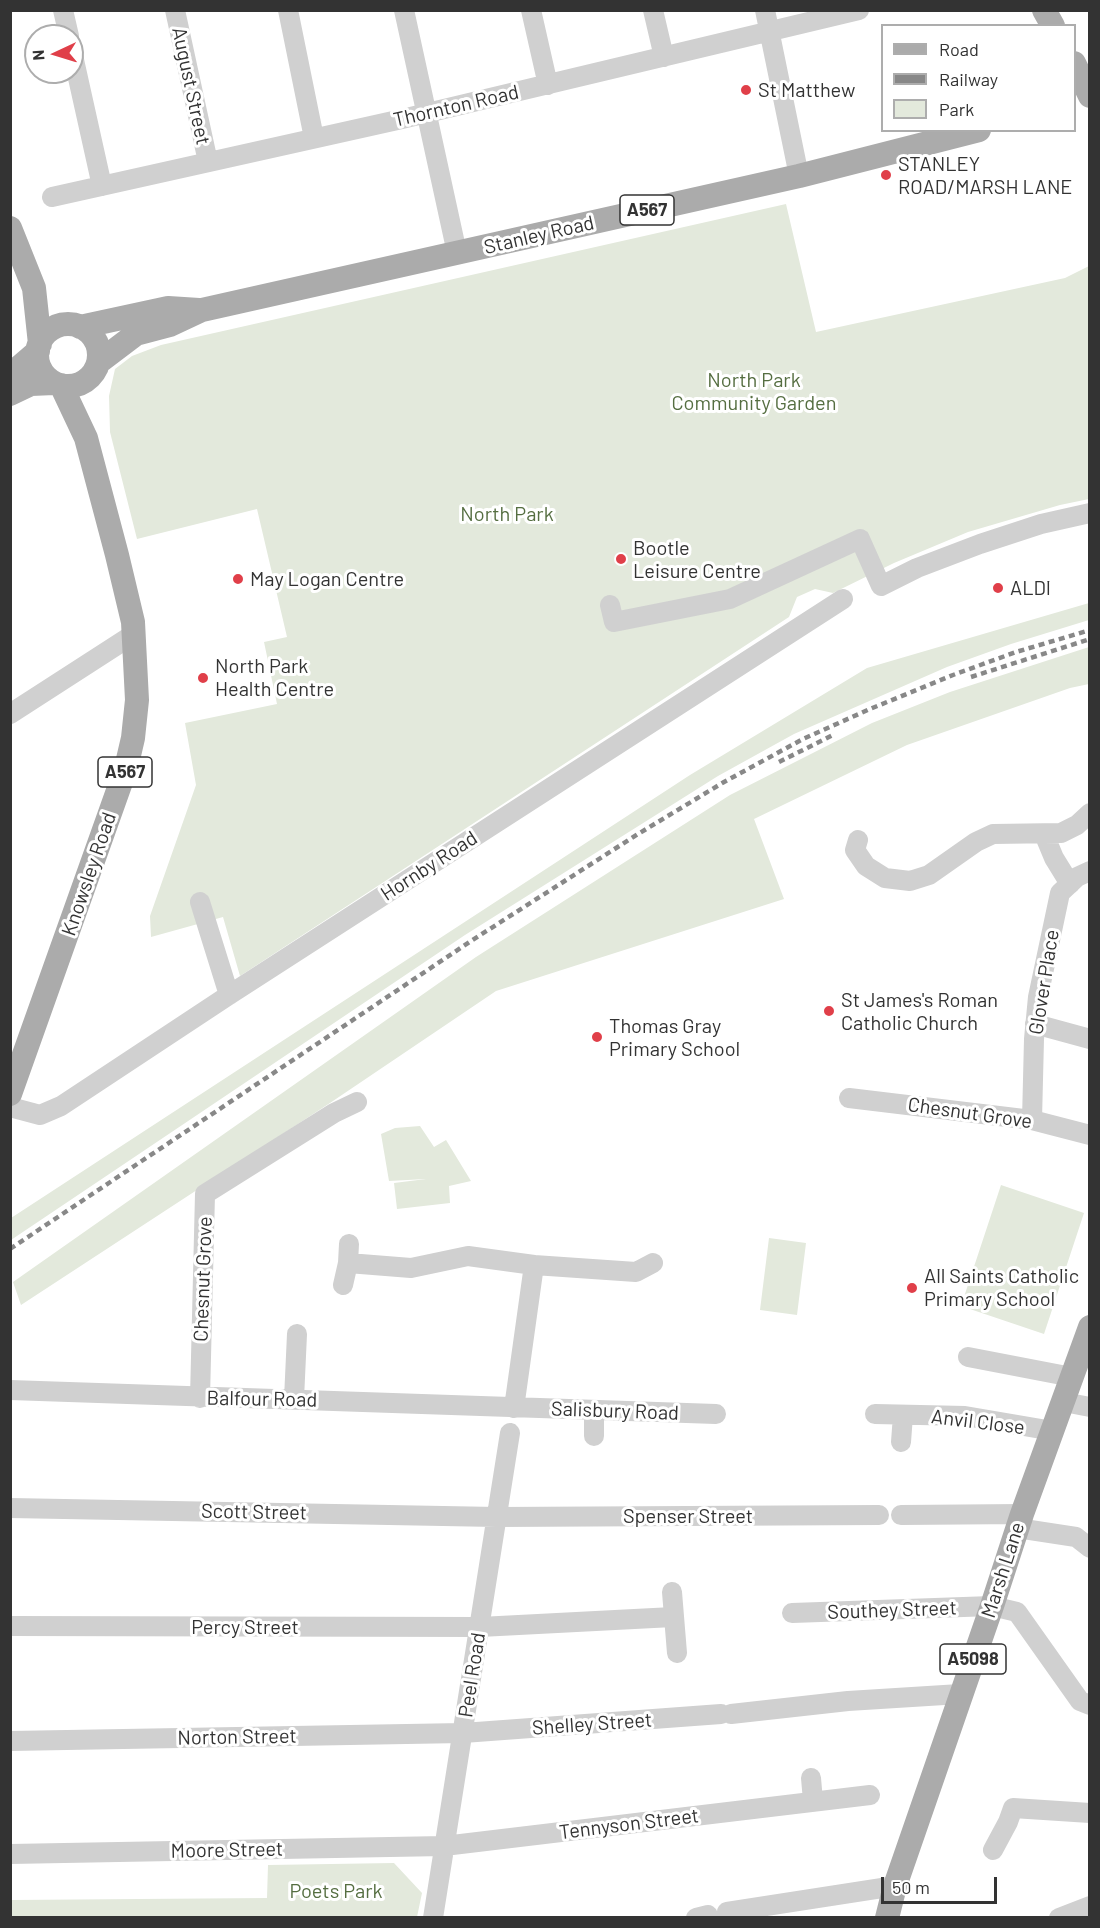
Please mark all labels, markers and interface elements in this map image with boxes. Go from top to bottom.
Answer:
north arrow [24,24,84,84]
legend [881,24,1076,132]
street label: August Street [167,25,215,147]
text: Road [939,38,979,60]
text: N [28,49,47,61]
text: Railway [939,68,998,90]
place label: St Matthew [758,78,855,102]
street label: Thornton Road [391,80,521,132]
marker: St Matthew [739,83,753,97]
text: Park [939,98,974,120]
place label: STANLEY ROAD/MARSH LANE [898,152,1072,199]
marker: STANLEY ROAD/MARSH LANE [879,168,893,182]
road number: A567 [620,195,674,225]
street label: Stanley Road [482,211,596,259]
park label: North Park Community Garden [671,368,837,415]
park label: North Park [460,502,554,526]
place label: Bootle Leisure Centre [633,536,761,583]
marker: Bootle Leisure Centre [614,552,628,566]
place label: May Logan Centre [250,567,404,591]
marker: May Logan Centre [231,572,245,586]
place label: ALDI [1010,576,1051,600]
marker: ALDI [991,581,1005,595]
place label: North Park Health Centre [215,654,334,701]
marker: North Park Health Centre [196,671,210,685]
road number: A567 [98,757,152,787]
street label: Knowsley Road [57,809,121,939]
street label: Hornby Road [376,826,482,906]
street label: Glover Place [1024,928,1064,1036]
place label: St James's Roman Catholic Church [841,988,998,1035]
marker: St James's Roman Catholic Church [822,1004,836,1018]
place label: Thomas Gray Primary School [609,1014,740,1061]
marker: Thomas Gray Primary School [590,1030,604,1044]
street label: Chesnut Grove [906,1092,1034,1134]
street label: Chesnut Grove [189,1216,217,1342]
place label: All Saints Catholic Primary School [924,1264,1079,1311]
marker: All Saints Catholic Primary School [905,1281,919,1295]
street label: Balfour Road [207,1386,317,1412]
street label: Salisbury Road [551,1397,679,1425]
street label: Anvil Close [930,1404,1026,1440]
street label: Scott Street [201,1499,307,1525]
street label: Spenser Street [623,1504,753,1528]
street label: Marsh Lane [976,1519,1030,1621]
street label: Southey Street [827,1596,957,1624]
street label: Percy Street [191,1615,299,1639]
street label: Peel Road [453,1631,491,1719]
road number: A5098 [940,1644,1006,1674]
street label: Shelley Street [531,1708,653,1740]
street label: Norton Street [177,1724,297,1750]
street label: Tennyson Street [558,1804,700,1844]
street label: Moore Street [171,1837,283,1863]
scale bar [884,1865,1000,1903]
text: 50 m [892,1876,930,1898]
park label: Poets Park [289,1879,383,1903]

